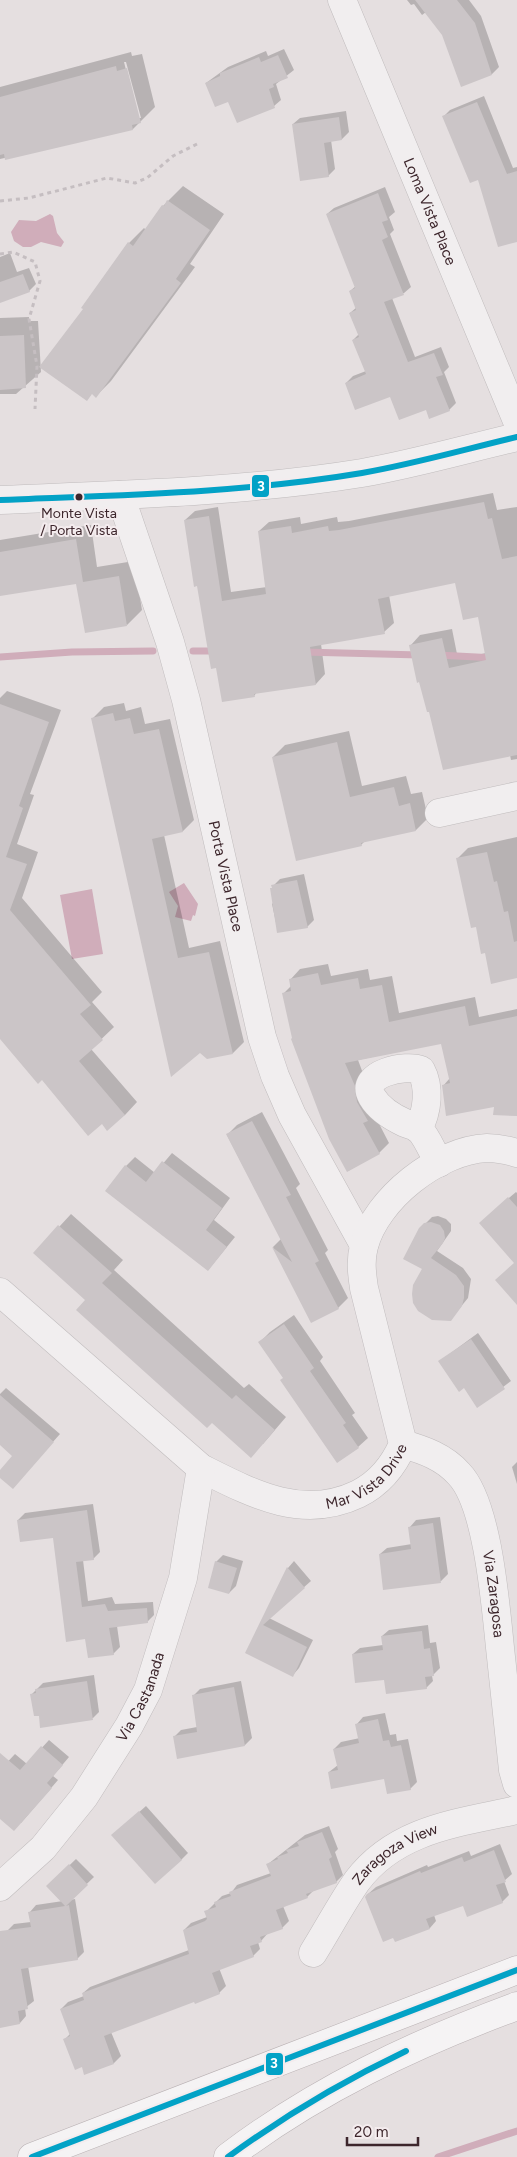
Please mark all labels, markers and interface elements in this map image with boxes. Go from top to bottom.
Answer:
street label: Loma Vista Place [400,155,460,268]
line badge: 3 [251,474,270,498]
text: 3 [257,478,265,495]
marker: Monte Vista / Porta Vista [74,492,84,502]
place label: Monte Vista / Porta Vista [40,505,118,539]
street label: Porta Vista Place [204,819,247,933]
street label: Mar Vista Drive [324,1441,411,1513]
street label: Via Zaragosa [479,1549,508,1638]
street label: Via Castanada [112,1650,168,1745]
street label: Zaragoza View [348,1820,440,1888]
line badge: 3 [265,2052,284,2076]
text: 3 [270,2055,278,2072]
scale bar [347,2114,418,2146]
text: 20 m [354,2123,388,2141]

